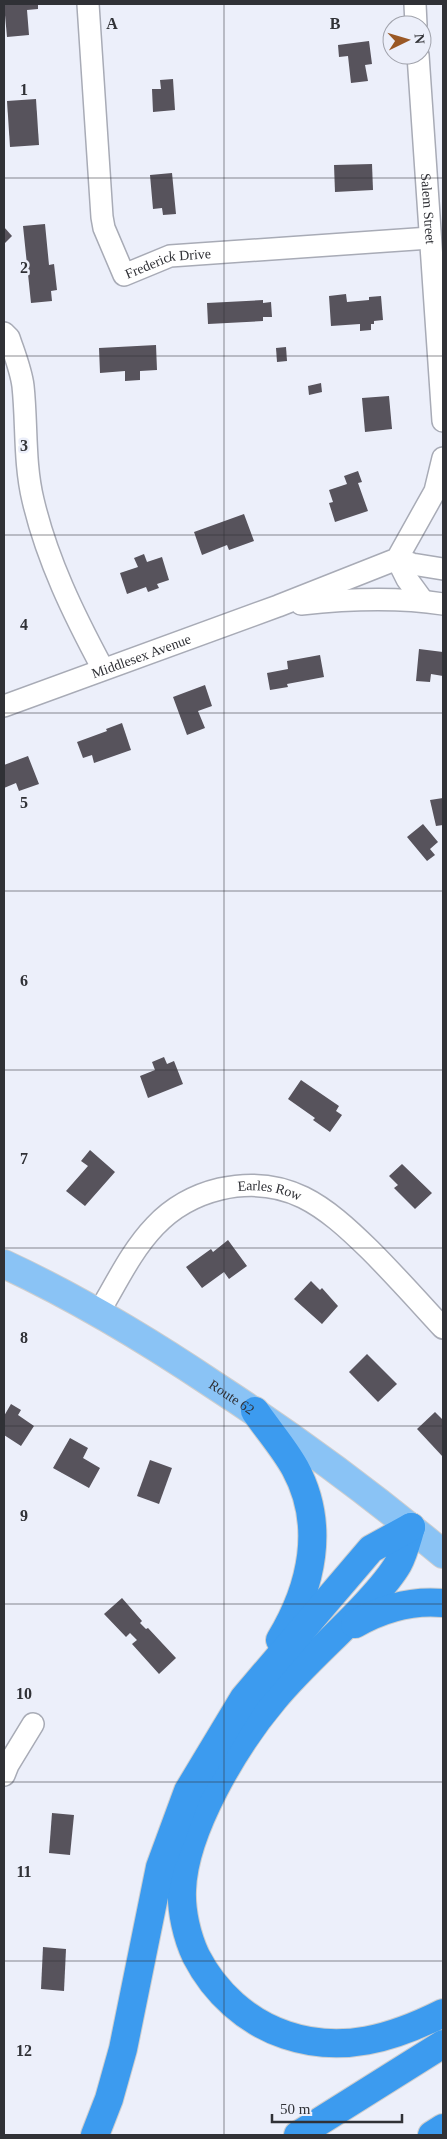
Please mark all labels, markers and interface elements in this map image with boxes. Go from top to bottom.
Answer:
text: A [106,15,118,32]
text: B [330,15,341,32]
north arrow [382,15,432,65]
text: N [412,33,427,45]
text: 1 [20,81,28,98]
street label: Salem Street [419,173,438,245]
street label: Frederick Drive [123,246,211,281]
text: 2 [20,259,28,276]
text: 3 [20,437,28,454]
text: 4 [20,616,28,633]
street label: Middlesex Avenue [90,631,193,681]
text: 5 [20,794,28,811]
text: 6 [20,972,28,989]
text: 7 [20,1150,28,1167]
street label: Earles Row [237,1178,305,1203]
text: 8 [20,1329,28,1346]
street label: Route 62 [206,1376,257,1417]
text: 9 [20,1507,28,1524]
text: 10 [16,1685,32,1702]
text: 11 [16,1863,32,1880]
text: 12 [16,2042,32,2059]
scale bar [272,2092,402,2124]
text: 50 m [280,2101,311,2117]

